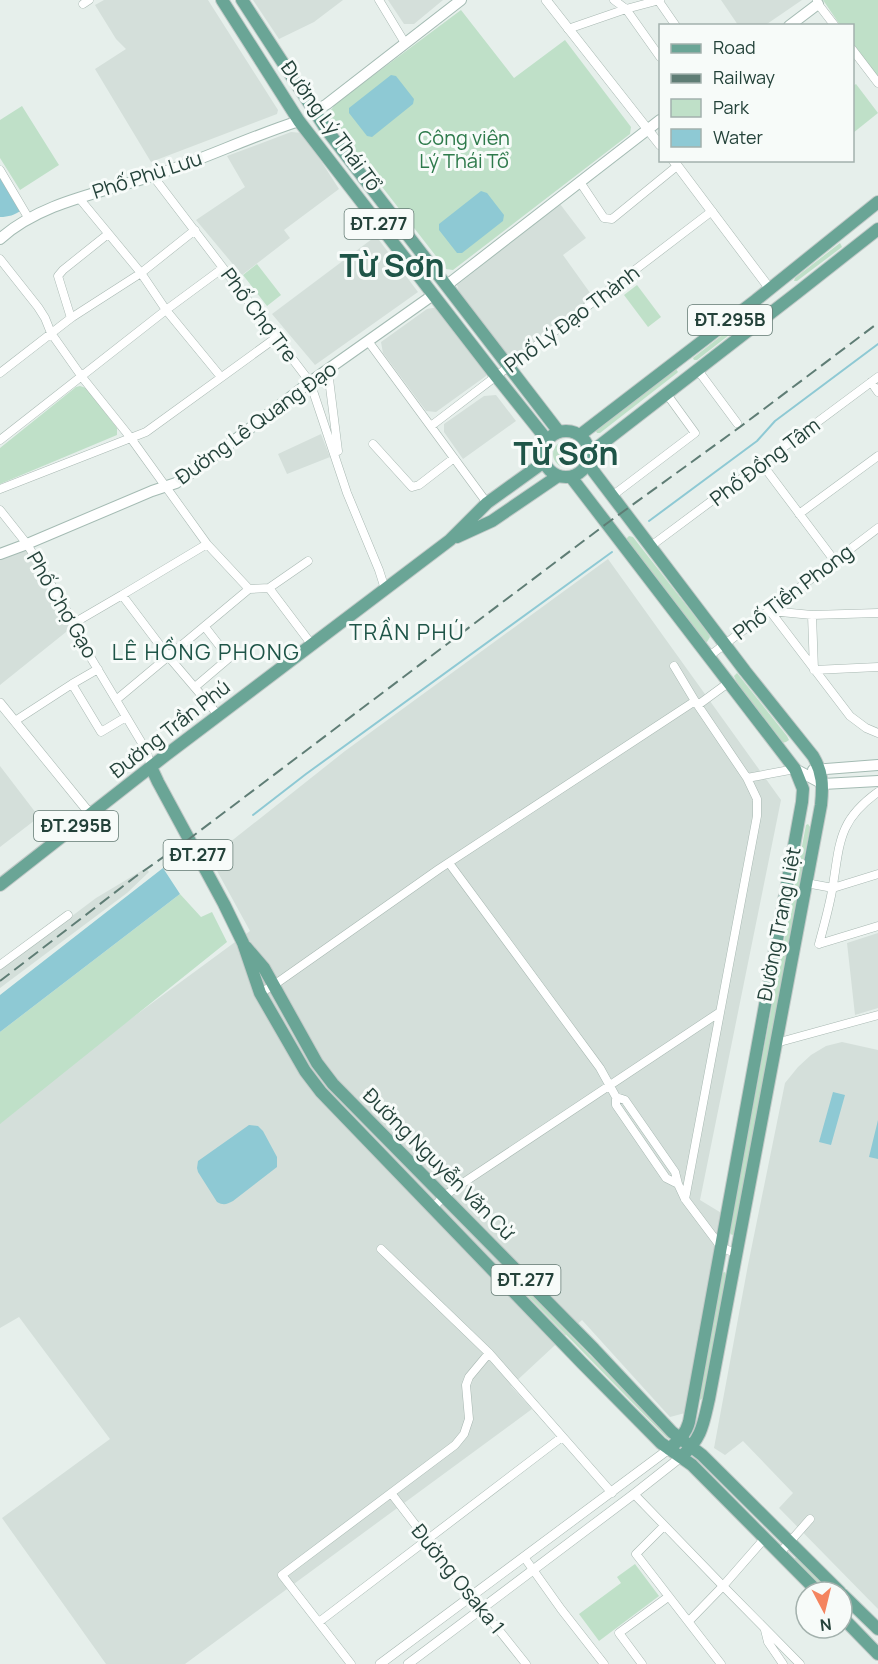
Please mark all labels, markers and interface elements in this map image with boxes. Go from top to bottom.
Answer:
legend [659,24,854,162]
text: Road [713,35,756,59]
street label: Đường Lý Thái Tổ [275,55,388,196]
text: Railway [713,65,775,89]
text: Park [713,95,750,119]
park label: Công viên Lý Thái Tổ [418,124,510,174]
text: Water [713,125,763,149]
street label: Phố Phù Lưu [89,144,205,205]
road number: ĐT.277 [344,209,413,239]
district label: Từ Sơn [339,243,445,287]
street label: Phố Lý Đạo Thành [499,259,645,378]
street label: Phố Chợ Tre [215,262,304,367]
road number: ĐT.295B [688,305,772,335]
street label: Đường Lê Quang Đạo [170,355,342,490]
street label: Phố Đồng Tâm [704,411,825,512]
district label: Từ Sơn [513,431,619,475]
street label: Phố Tiền Phong [727,538,858,645]
street label: Phố Chợ Gạo [21,547,104,663]
district label: TRẦN PHÚ [349,617,465,647]
district label: LÊ HỒNG PHONG [112,636,300,667]
street label: Đường Trần Phú [104,673,235,784]
road number: ĐT.295B [34,811,118,841]
road number: ĐT.277 [164,840,232,870]
street label: Đường Trang Liệt [750,845,807,1003]
street label: Đường Nguyễn Văn Cừ [358,1082,522,1246]
road number: ĐT.277 [492,1265,560,1295]
street label: Đường Osaka 1 [406,1518,511,1639]
north arrow [794,1580,854,1640]
text: N [819,1613,833,1637]

